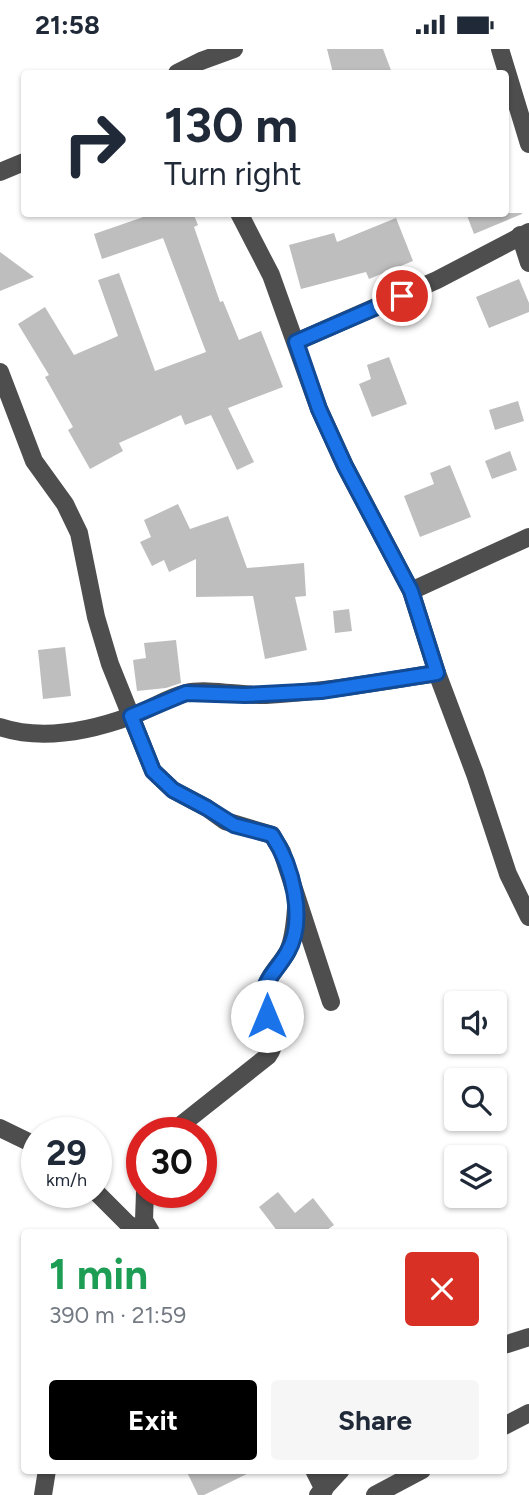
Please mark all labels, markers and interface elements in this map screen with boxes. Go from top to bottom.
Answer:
text: 21:58 [35,9,100,41]
text: 130 m [164,95,298,154]
icon: right [49,98,140,189]
text: Turn right [164,155,302,193]
pin [372,266,432,326]
icon: arrive [383,277,421,315]
position arrow [230,979,304,1053]
map controls [444,991,507,1208]
button: sound [444,991,507,1054]
button: search [444,1068,507,1131]
speed limit sign: 30 [126,1117,217,1208]
text: 29 [46,1132,87,1174]
button: layers [444,1145,507,1208]
text: km/h [46,1169,87,1191]
text: 1 min [49,1249,148,1300]
button: close [405,1252,479,1326]
text: 390 m · 21:59 [49,1301,186,1329]
button: Exit [49,1380,257,1460]
button: Share [271,1380,479,1460]

